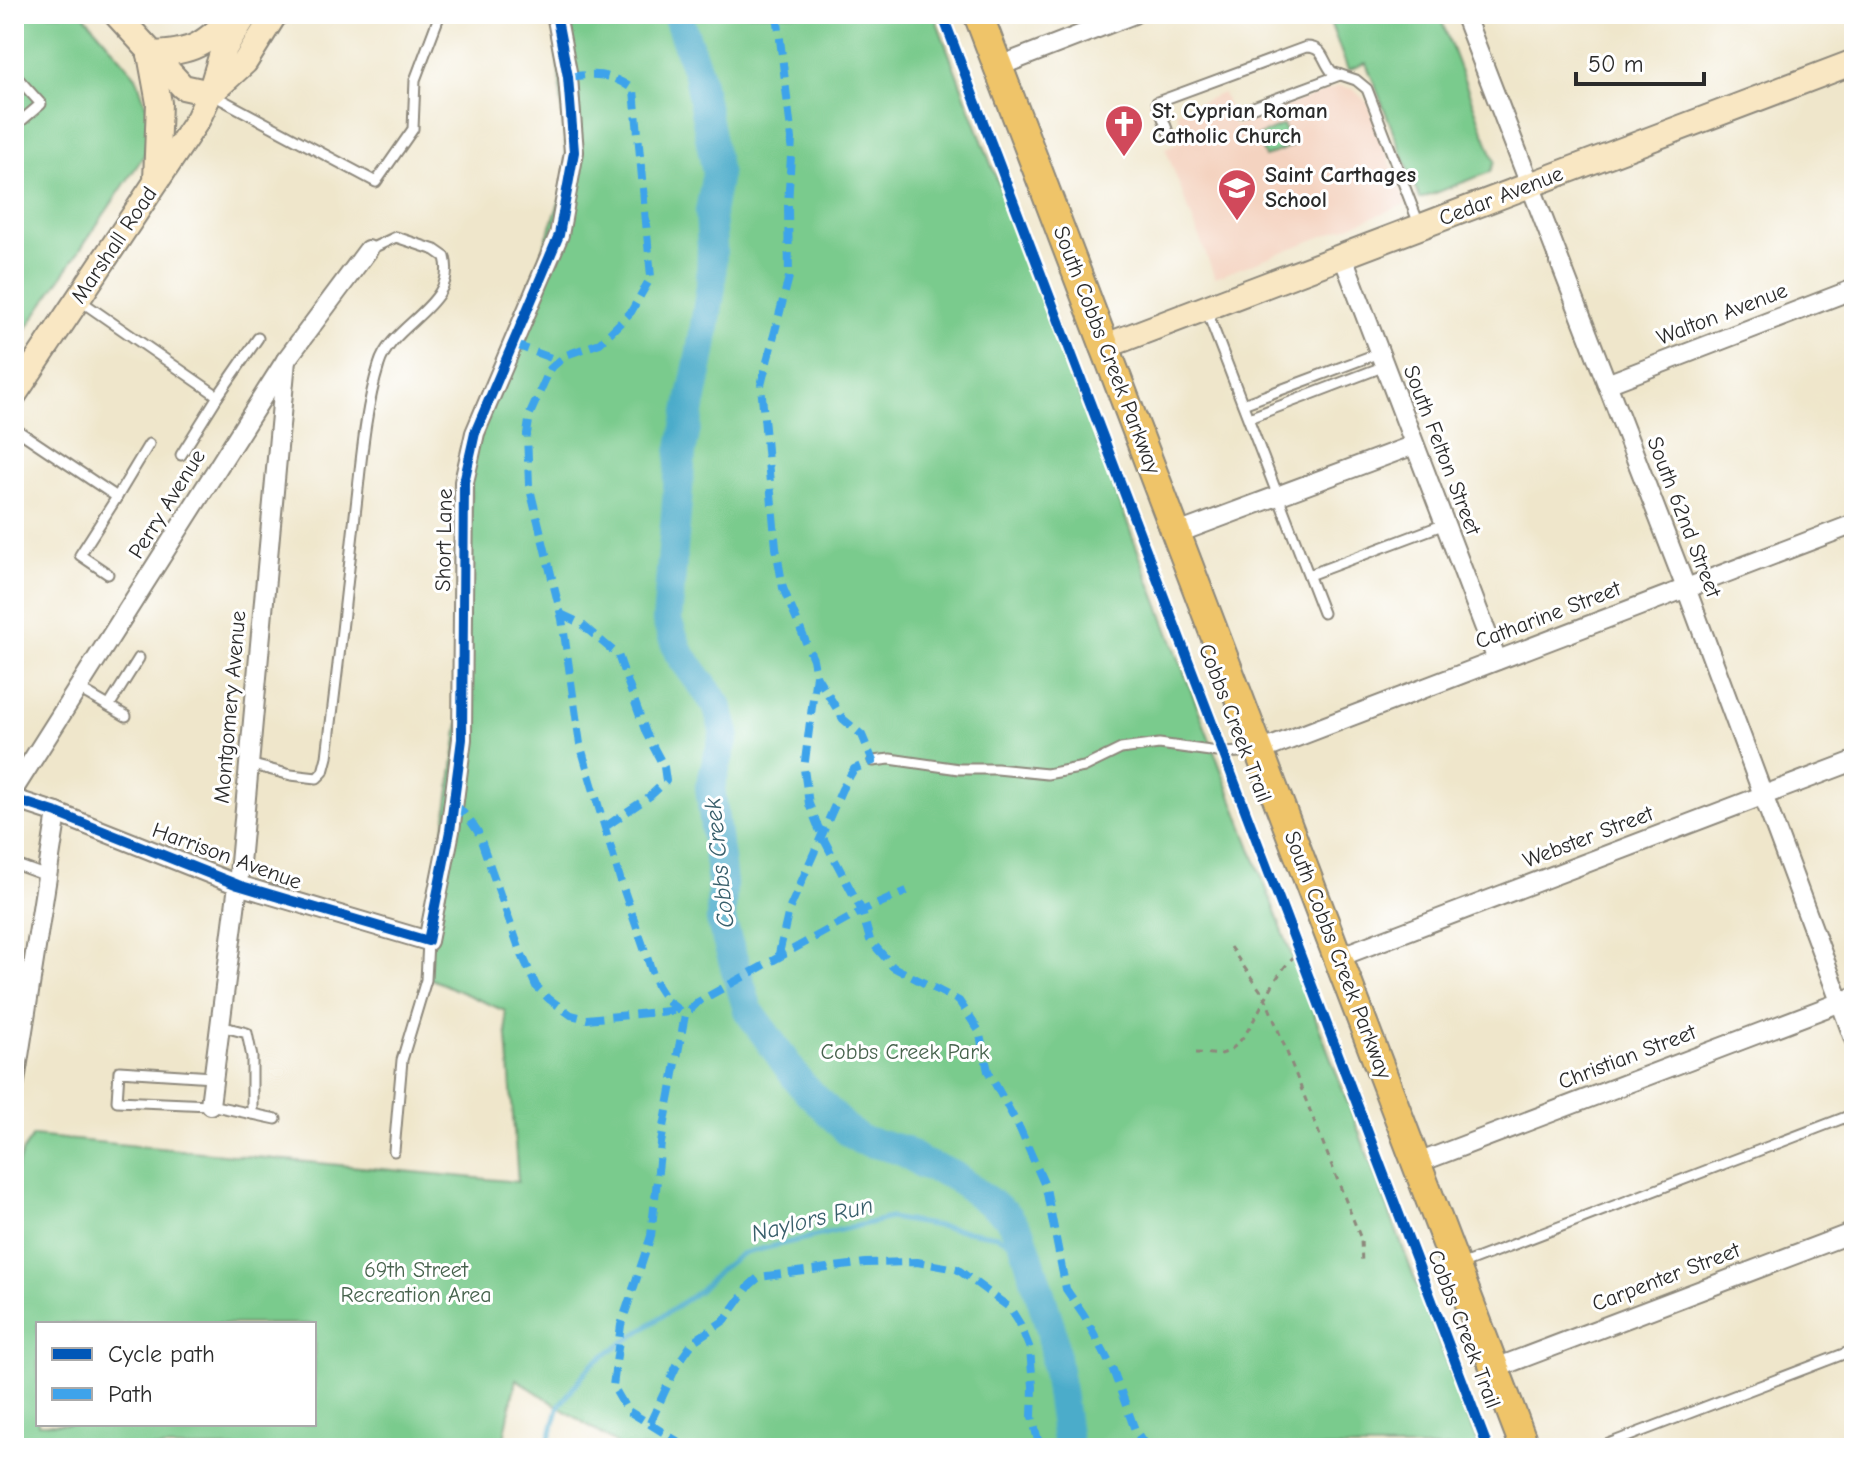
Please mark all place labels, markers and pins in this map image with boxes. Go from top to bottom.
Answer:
place label: St. Cyprian Roman Catholic Church [1152,98,1328,149]
church icon: St. Cyprian Roman Catholic Church [1103,103,1145,158]
place label: Saint Carthages School [1265,162,1416,213]
school or university icon: Saint Carthages School [1216,167,1258,222]

